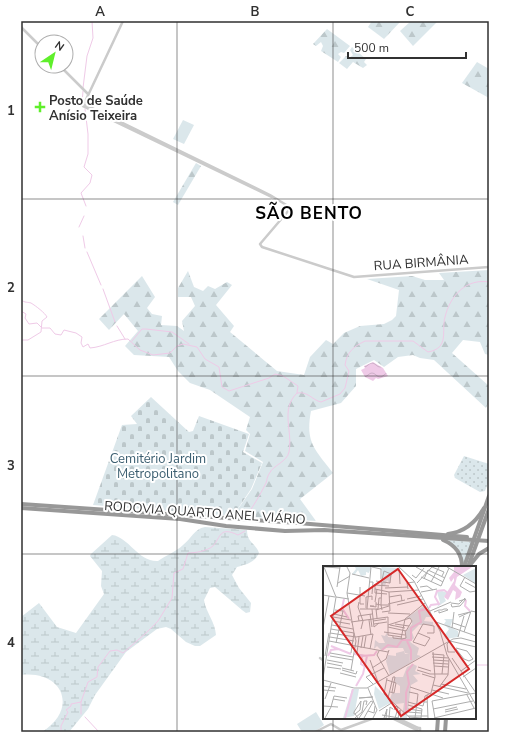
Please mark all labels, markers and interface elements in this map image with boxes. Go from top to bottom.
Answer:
text: A [95,3,105,21]
text: B [251,3,260,21]
text: C [406,3,415,21]
north arrow [34,34,74,74]
scale bar [348,34,466,60]
text: N [52,38,67,55]
text: 500 m [354,40,389,56]
place label: Posto de Saúde Anísio Teixeira [49,92,143,125]
marker: Posto de Saúde Anísio Teixeira [34,101,46,113]
text: 1 [7,102,15,120]
district label: SÃO BENTO [255,201,363,225]
street label: RUA BIRMÂNIA [373,250,469,275]
text: 2 [7,279,15,297]
park label: Cemitério Jardim Metropolitano [110,450,206,483]
text: 3 [7,457,15,475]
street label: RODOVIA QUARTO ANEL VIÁRIO [104,496,306,529]
inset map [323,566,476,719]
text: 4 [7,634,15,652]

